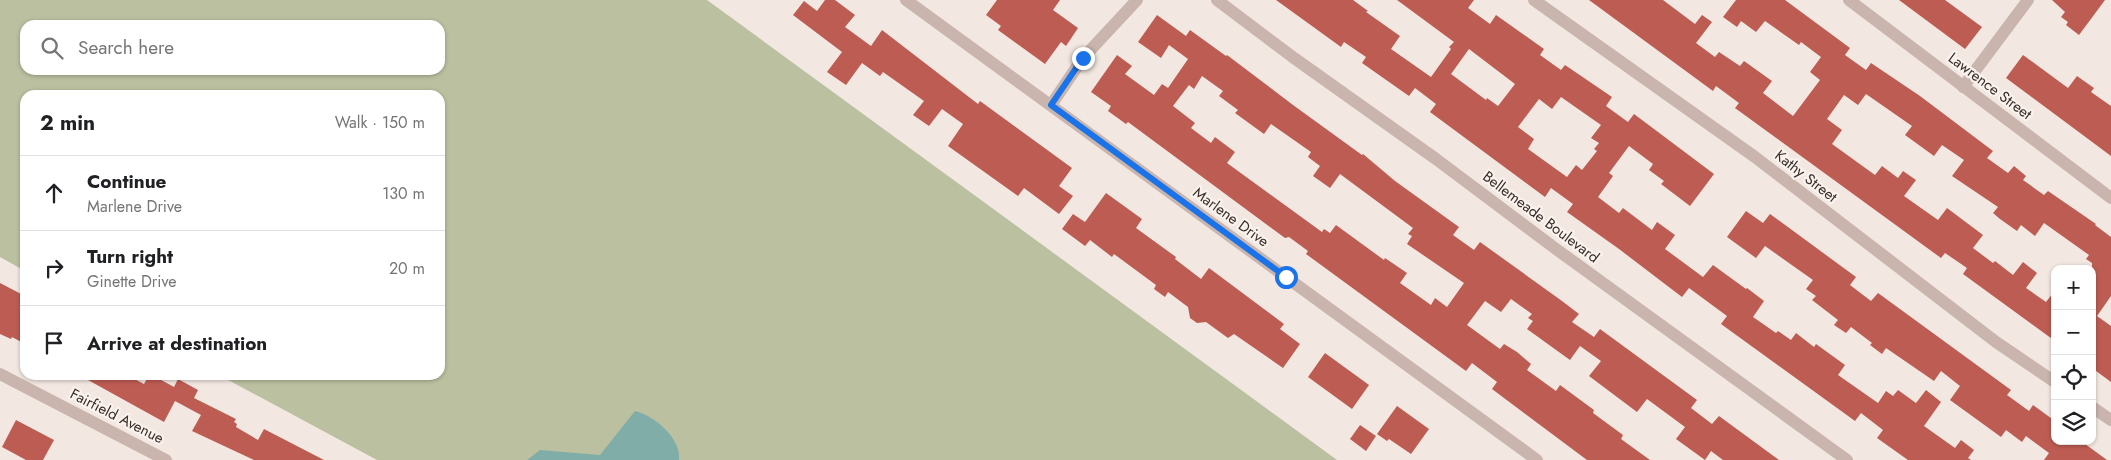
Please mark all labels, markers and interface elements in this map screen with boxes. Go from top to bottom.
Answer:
search box [20,20,445,75]
icon: search [38,34,66,62]
text: Search here [78,34,174,61]
route end [1072,47,1095,70]
street label: Lawrence Street [1944,47,2037,125]
text: 2 min [40,108,95,138]
text: Walk · 150 m [335,111,425,134]
street label: Kathy Street [1770,145,1842,208]
street label: Bellemeade Boulevard [1478,166,1604,268]
text: Continue [87,168,166,195]
icon: ahead [40,179,68,207]
text: 130 m [382,182,425,205]
street label: Marlene Drive [1188,182,1274,252]
text: Marlene Drive [87,195,182,218]
text: Turn right [87,243,173,270]
icon: right [40,254,68,282]
text: 20 m [389,257,425,280]
map controls [2051,265,2096,445]
button: + [2051,265,2096,310]
route start [1275,266,1298,289]
text: Ginette Drive [87,270,177,293]
button: − [2051,310,2096,355]
icon: arrive [40,329,68,357]
text: Arrive at destination [87,330,267,357]
button: locate [2051,355,2096,400]
street label: Fairfield Avenue [66,383,168,449]
button: layers [2051,400,2096,445]

